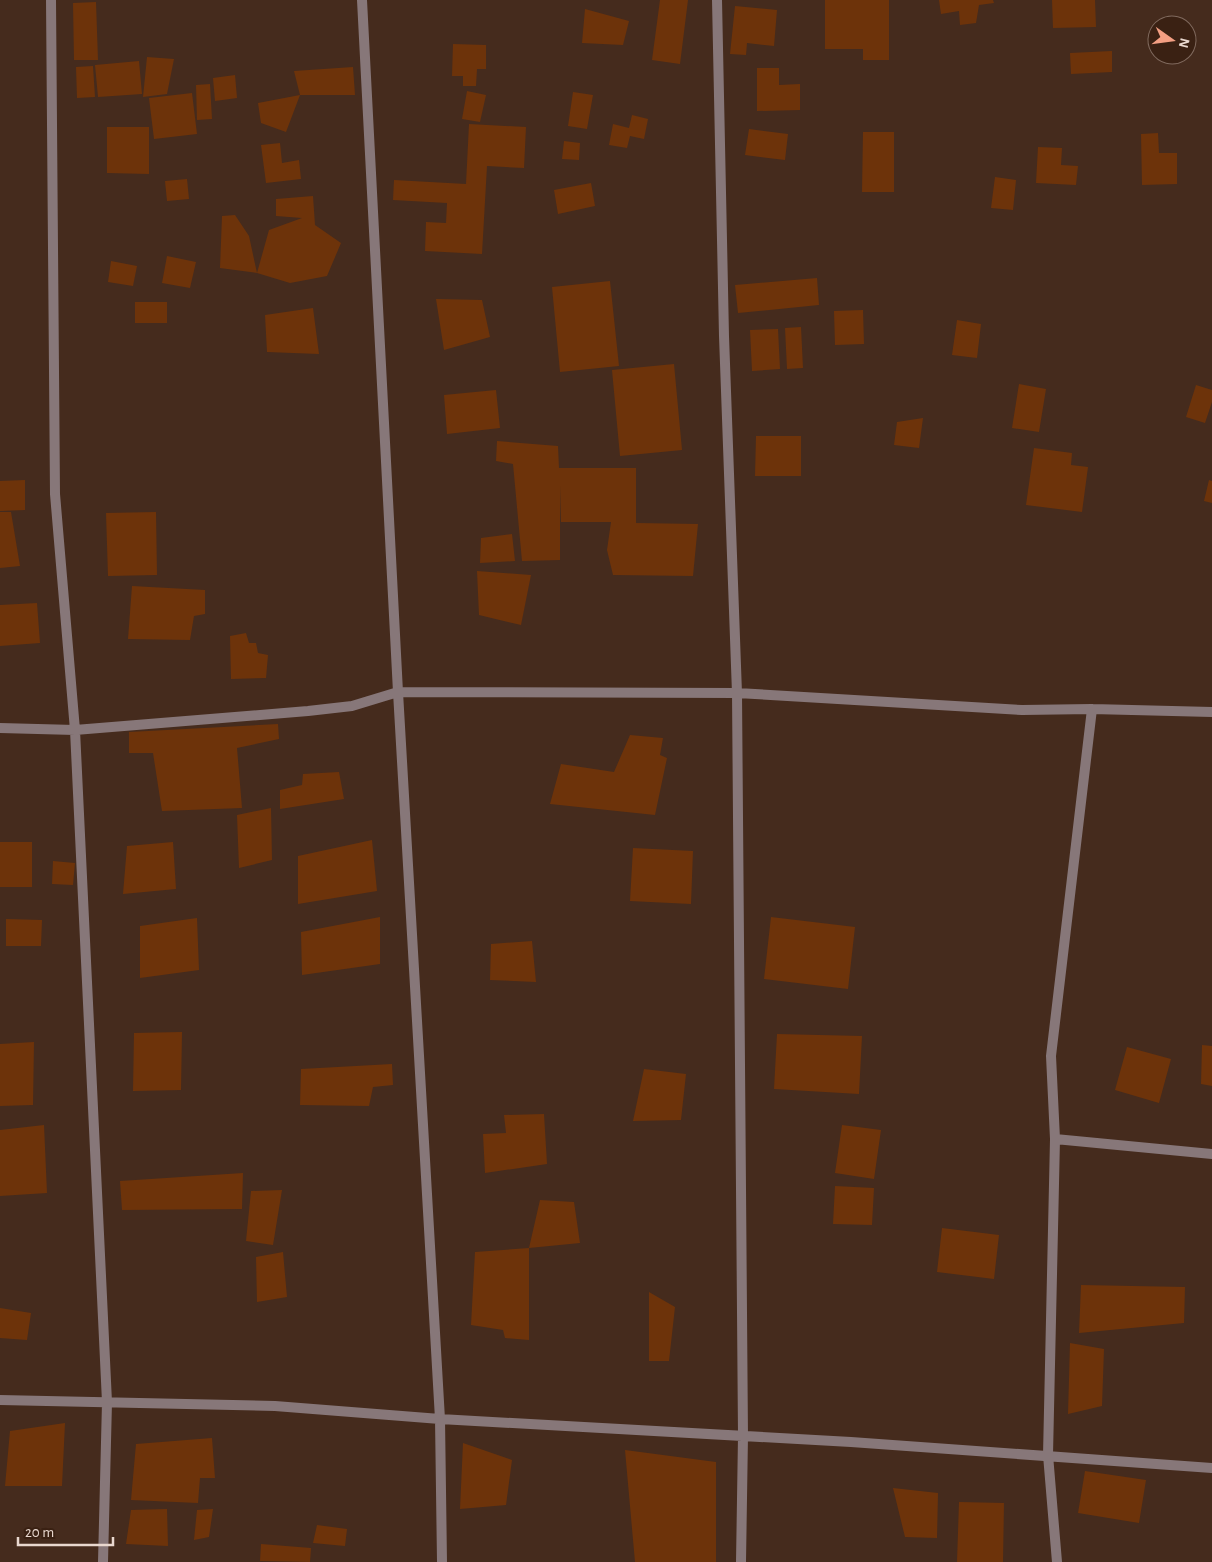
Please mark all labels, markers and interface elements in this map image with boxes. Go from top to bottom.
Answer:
north arrow [1147,15,1197,65]
text: N [1176,36,1192,49]
scale bar [18,1514,112,1546]
text: 20 m [25,1525,54,1540]

